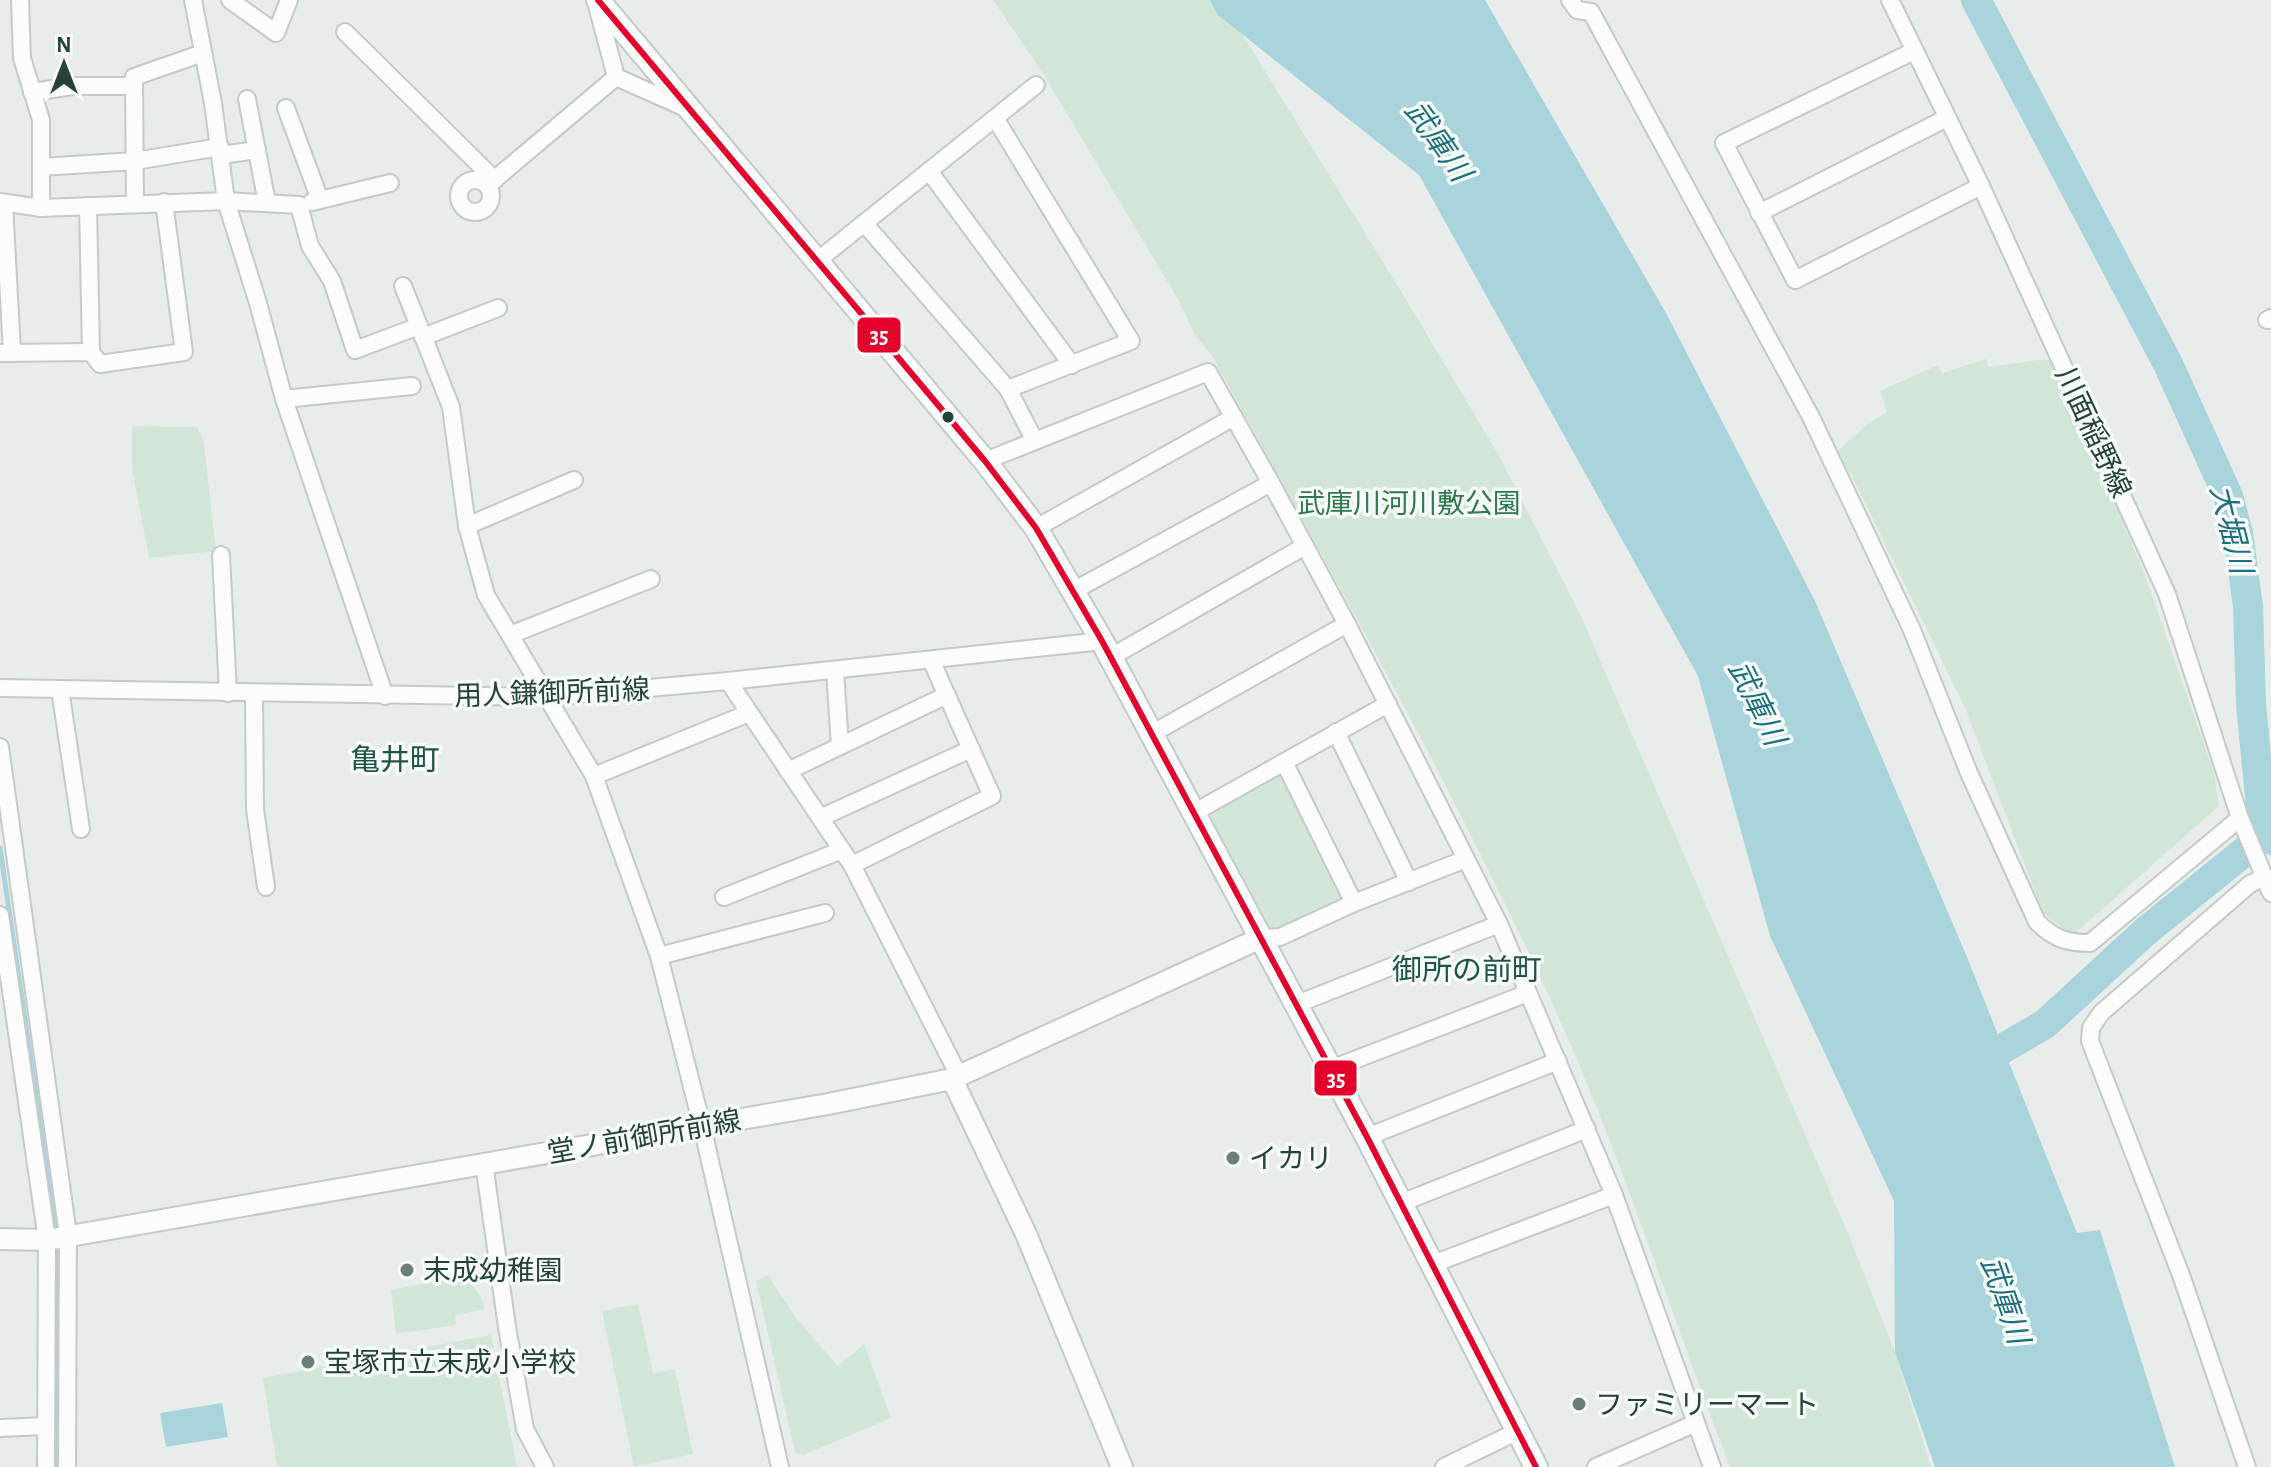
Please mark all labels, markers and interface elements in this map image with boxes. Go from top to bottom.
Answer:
north arrow [24,24,104,104]
text: N [56,34,72,56]
water label: 武庫川 [1399,95,1479,189]
line badge: 35 [856,316,902,354]
text: 35 [870,325,889,347]
street label: 川面稲野線 [2050,363,2136,502]
unlabelled marker [940,409,956,425]
water label: 大堀川 [2205,481,2258,579]
park label: 武庫川河川敷公園 [1297,489,1521,519]
water label: 武庫川 [1723,656,1792,753]
street label: 用人鎌御所前線 [454,675,651,711]
district label: 亀井町 [350,744,440,776]
district label: 御所の前町 [1392,954,1542,986]
line badge: 35 [1313,1059,1358,1097]
text: 35 [1327,1068,1346,1090]
street label: 堂ノ前御所前線 [545,1105,743,1169]
place label: イカリ [1249,1145,1333,1174]
marker: イカリ [1224,1149,1242,1167]
water label: 武庫川 [1975,1252,2036,1351]
place label: 末成幼稚園 [423,1256,563,1286]
marker: 末成幼稚園 [398,1261,416,1279]
place label: 宝塚市立末成小学校 [324,1348,576,1378]
marker: 宝塚市立末成小学校 [299,1353,317,1371]
place label: ファミリーマート [1595,1392,1819,1420]
marker: ファミリーマート [1570,1395,1588,1413]

